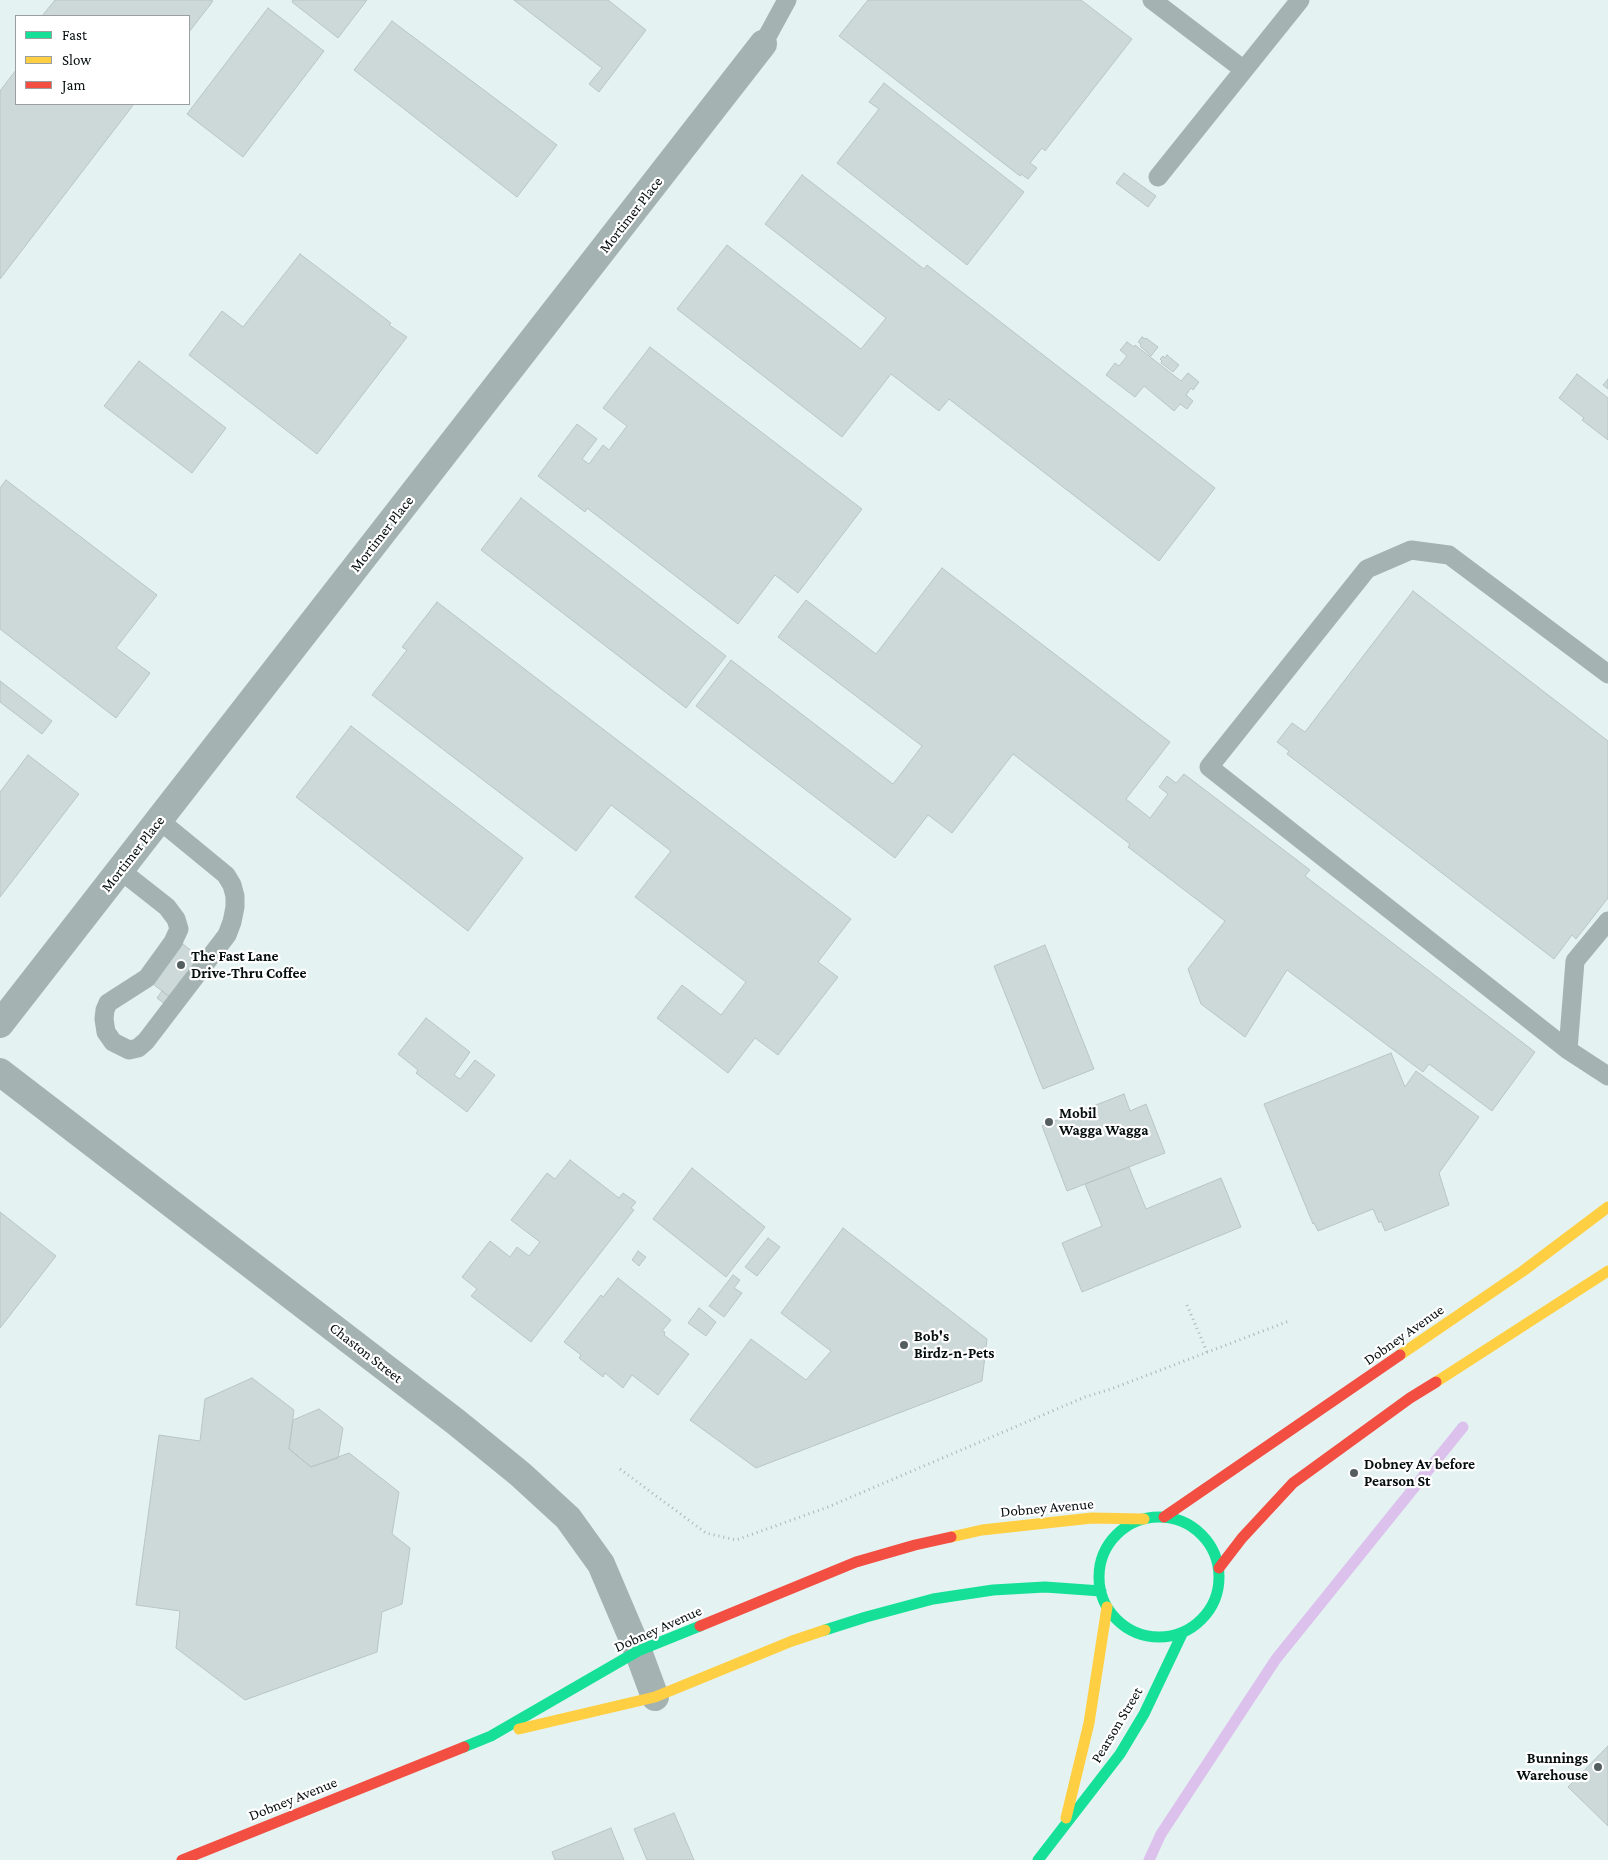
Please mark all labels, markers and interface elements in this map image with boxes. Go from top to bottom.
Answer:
legend [15,15,190,105]
text: Fast [62,27,87,43]
text: Slow [62,52,91,68]
text: Jam [62,77,85,93]
street label: Mortimer Place [596,173,666,257]
street label: Mortimer Place [347,492,417,576]
street label: Mortimer Place [98,812,168,896]
place label: The Fast Lane Drive-Thru Coffee [191,947,306,982]
marker: The Fast Lane Drive-Thru Coffee [175,959,187,971]
place label: Mobil Wagga Wagga [1059,1104,1148,1139]
marker: Mobil Wagga Wagga [1043,1116,1055,1128]
street label: Dobney Avenue [1360,1301,1448,1369]
street label: Chaston Street [326,1319,406,1387]
place label: Bob's Birdz-n-Pets [914,1327,994,1362]
marker: Bob's Birdz-n-Pets [898,1339,910,1351]
place label: Dobney Av before Pearson St [1364,1455,1475,1490]
marker: Dobney Av before Pearson St [1348,1467,1360,1479]
street label: Dobney Avenue [1000,1495,1094,1521]
street label: Dobney Avenue [612,1602,704,1656]
street label: Pearson Street [1087,1684,1147,1766]
place label: Bunnings Warehouse [1517,1749,1588,1784]
marker: Bunnings Warehouse [1592,1761,1604,1773]
street label: Dobney Avenue [246,1773,340,1825]

